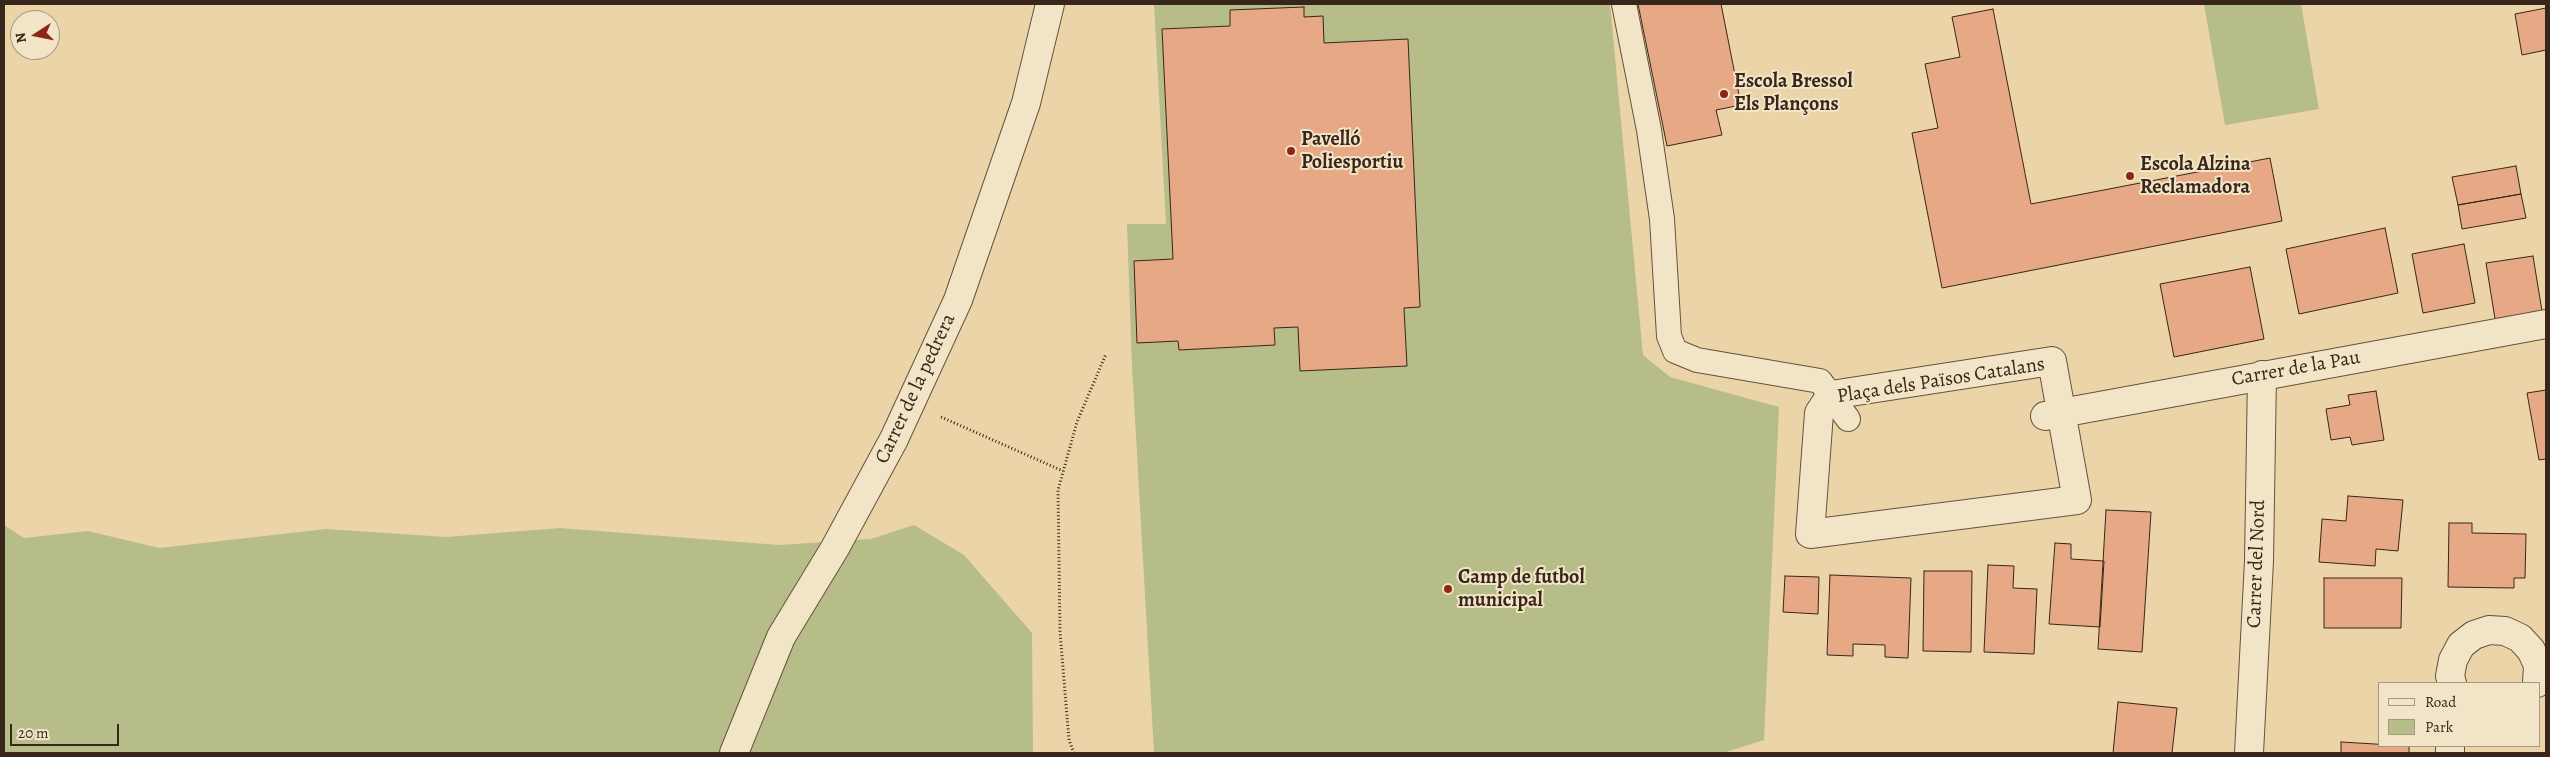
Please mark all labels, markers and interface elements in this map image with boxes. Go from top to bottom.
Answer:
north arrow [10,10,60,60]
text: N [10,31,31,45]
place label: Escola Bressol Els Plançons [1734,70,1853,117]
marker: Escola Bressol Els Plançons [1718,88,1730,100]
place label: Pavelló Poliesportiu [1301,128,1403,175]
marker: Pavelló Poliesportiu [1285,145,1297,157]
place label: Escola Alzina Reclamadora [2140,153,2251,200]
marker: Escola Alzina Reclamadora [2124,170,2136,182]
street label: Carrer de la pedrera [871,310,961,468]
street label: Carrer de la Pau [2230,346,2362,392]
street label: Plaça dels Països Catalans [1835,353,2047,409]
street label: Carrer del Nord [2243,500,2271,628]
place label: Camp de futbol municipal [1458,566,1585,613]
marker: Camp de futbol municipal [1442,583,1454,595]
legend [2378,682,2540,747]
text: Road [2425,692,2456,712]
scale bar [12,714,121,746]
text: Park [2425,717,2453,737]
text: 20 m [18,723,49,743]

